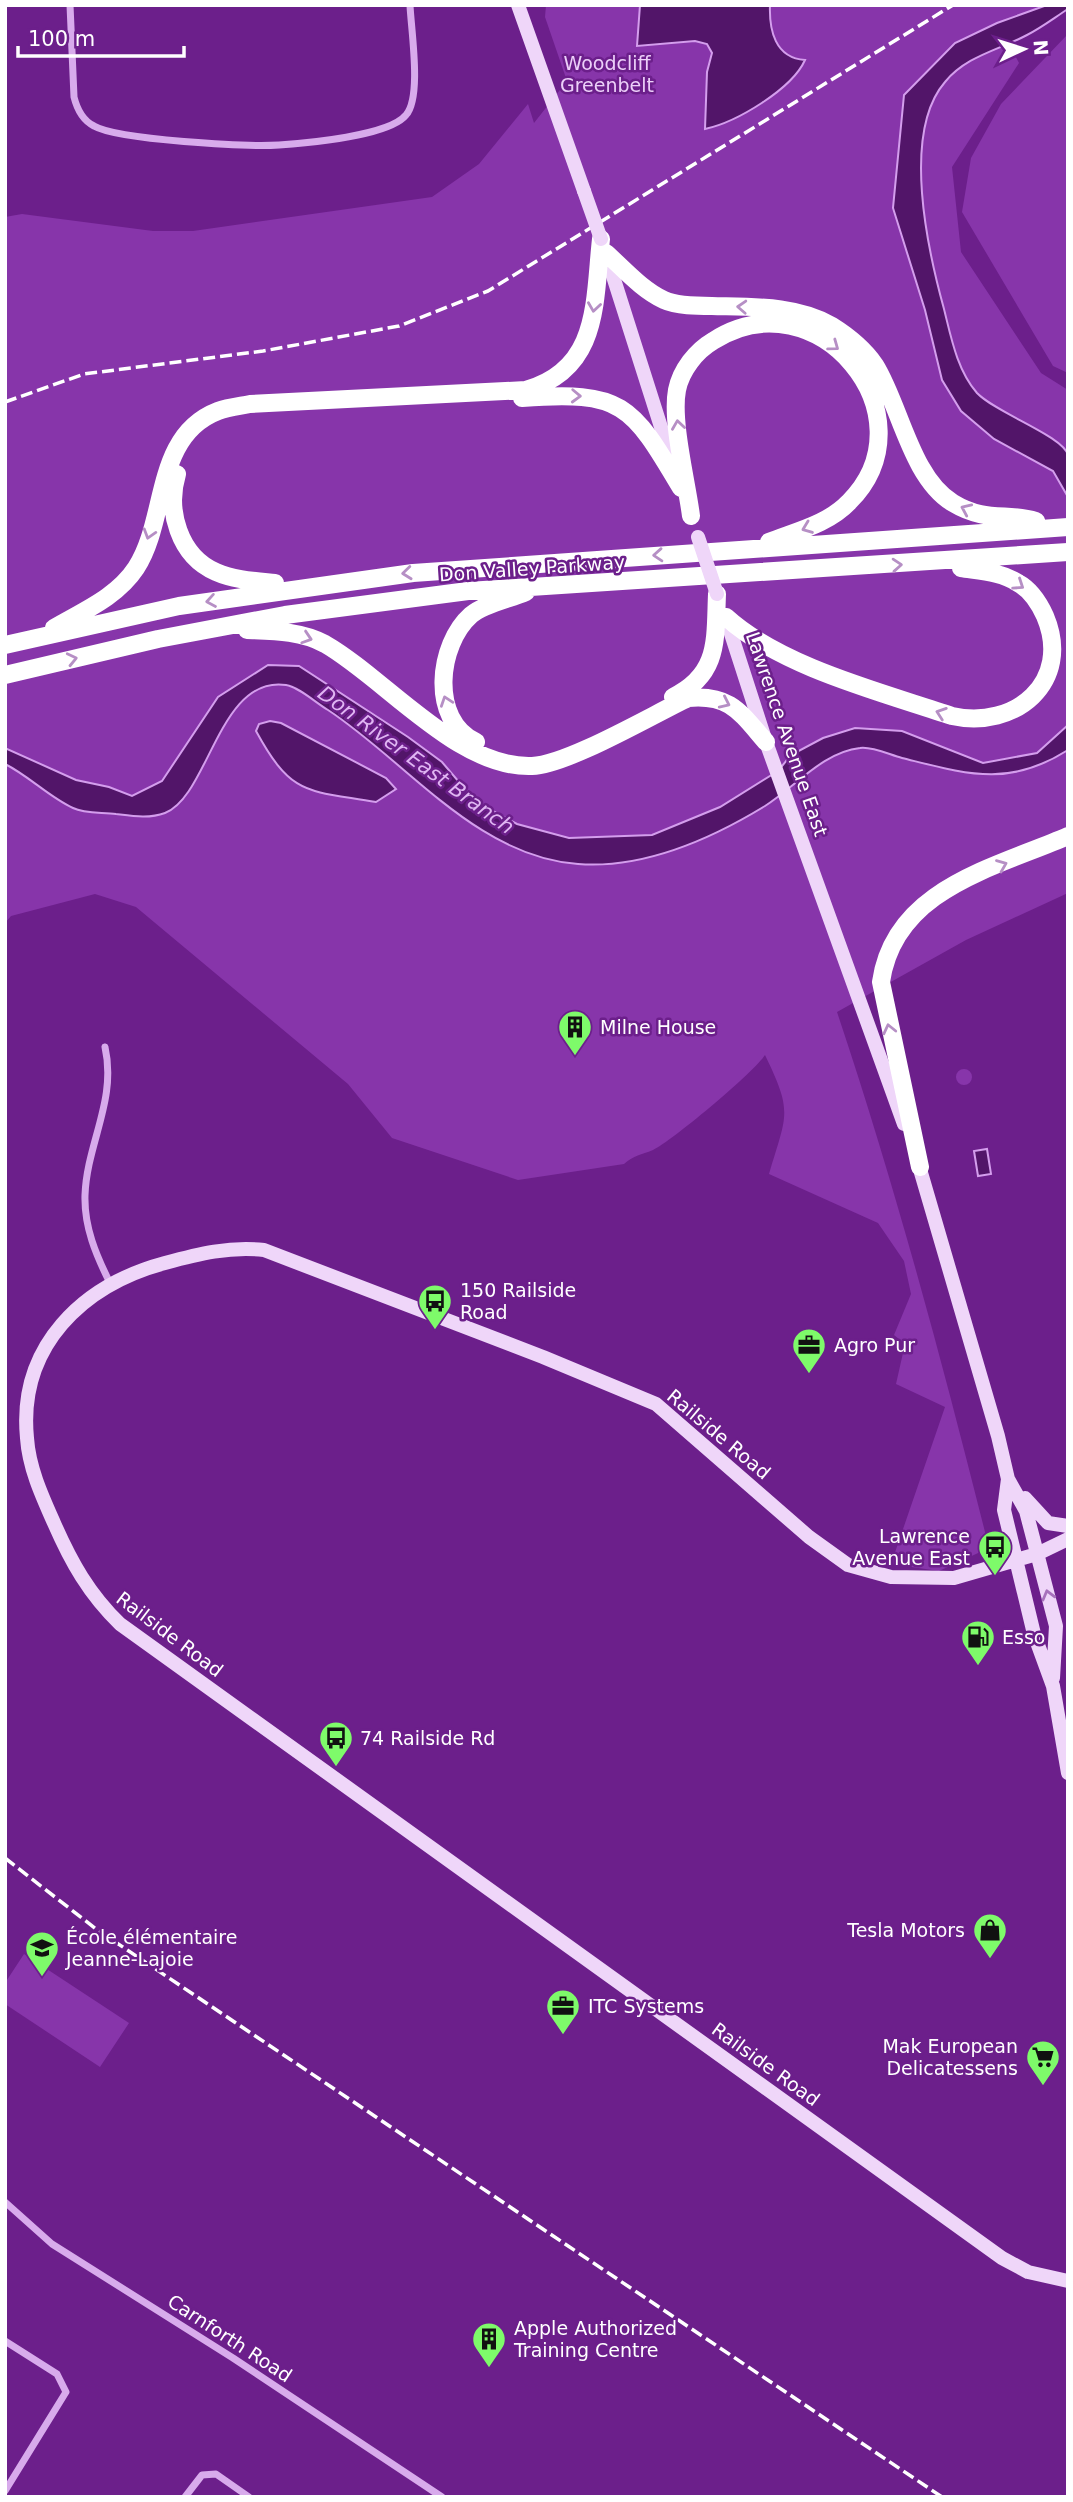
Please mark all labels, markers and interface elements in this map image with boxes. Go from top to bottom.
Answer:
scale bar [18,14,184,58]
north arrow [989,14,1059,84]
text: 100 m [28,27,95,51]
text: N [1029,39,1052,57]
park label: Woodcliff Greenbelt [560,52,654,96]
one-way arrow [737,300,748,315]
one-way arrow [586,301,601,313]
one-way arrow [826,338,839,350]
one-way arrow [571,388,582,403]
one-way arrow [671,419,686,430]
one-way arrow [961,503,973,517]
one-way arrow [802,519,814,533]
one-way arrow [143,528,158,540]
one-way arrow [652,547,663,562]
street label: Don Valley Parkway [438,551,626,585]
one-way arrow [892,558,903,573]
one-way arrow [401,566,413,581]
one-way arrow [1011,577,1024,589]
one-way arrow [205,593,217,608]
street label: Lawrence Avenue East [742,629,832,839]
one-way arrow [301,630,313,644]
one-way arrow [66,653,78,668]
water label: Don River East Branch [313,681,519,839]
one-way arrow [718,695,730,709]
one-way arrow [440,696,454,708]
one-way arrow [935,706,947,721]
one-way arrow [995,859,1007,873]
building icon: Milne House [556,1008,594,1057]
place label: Milne House [600,1016,716,1038]
one-way arrow [883,1023,898,1035]
place label: 150 Railside Road [460,1279,576,1323]
bus stop icon: 150 Railside Road [416,1282,454,1331]
office icon: Agro Pur [790,1326,828,1375]
place label: Agro Pur [834,1334,915,1356]
street label: Railside Road [663,1385,775,1483]
place label: Lawrence Avenue East [852,1525,970,1569]
bus stop icon: Lawrence Avenue East [976,1528,1014,1577]
street label: Railside Road [112,1587,228,1681]
one-way arrow [1042,1589,1057,1601]
fuel station icon: Esso [959,1618,997,1667]
place label: Esso [1002,1626,1045,1648]
bus stop icon: 74 Railside Rd [317,1719,355,1768]
place label: 74 Railside Rd [360,1727,495,1749]
shop icon: Tesla Motors [971,1911,1009,1960]
place label: Tesla Motors [846,1919,965,1941]
place label: École élémentaire Jeanne-Lajoie [65,1926,237,1970]
school or university icon: École élémentaire Jeanne-Lajoie [23,1929,61,1978]
office icon: ITC Systems [544,1987,582,2036]
place label: ITC Systems [588,1995,704,2017]
street label: Railside Road [708,2018,824,2110]
place label: Mak European Delicatessens [882,2035,1018,2079]
supermarket icon: Mak European Delicatessens [1024,2038,1062,2087]
street label: Carnforth Road [164,2290,296,2386]
place label: Apple Authorized Training Centre [513,2317,677,2361]
building icon: Apple Authorized Training Centre [470,2320,508,2369]

